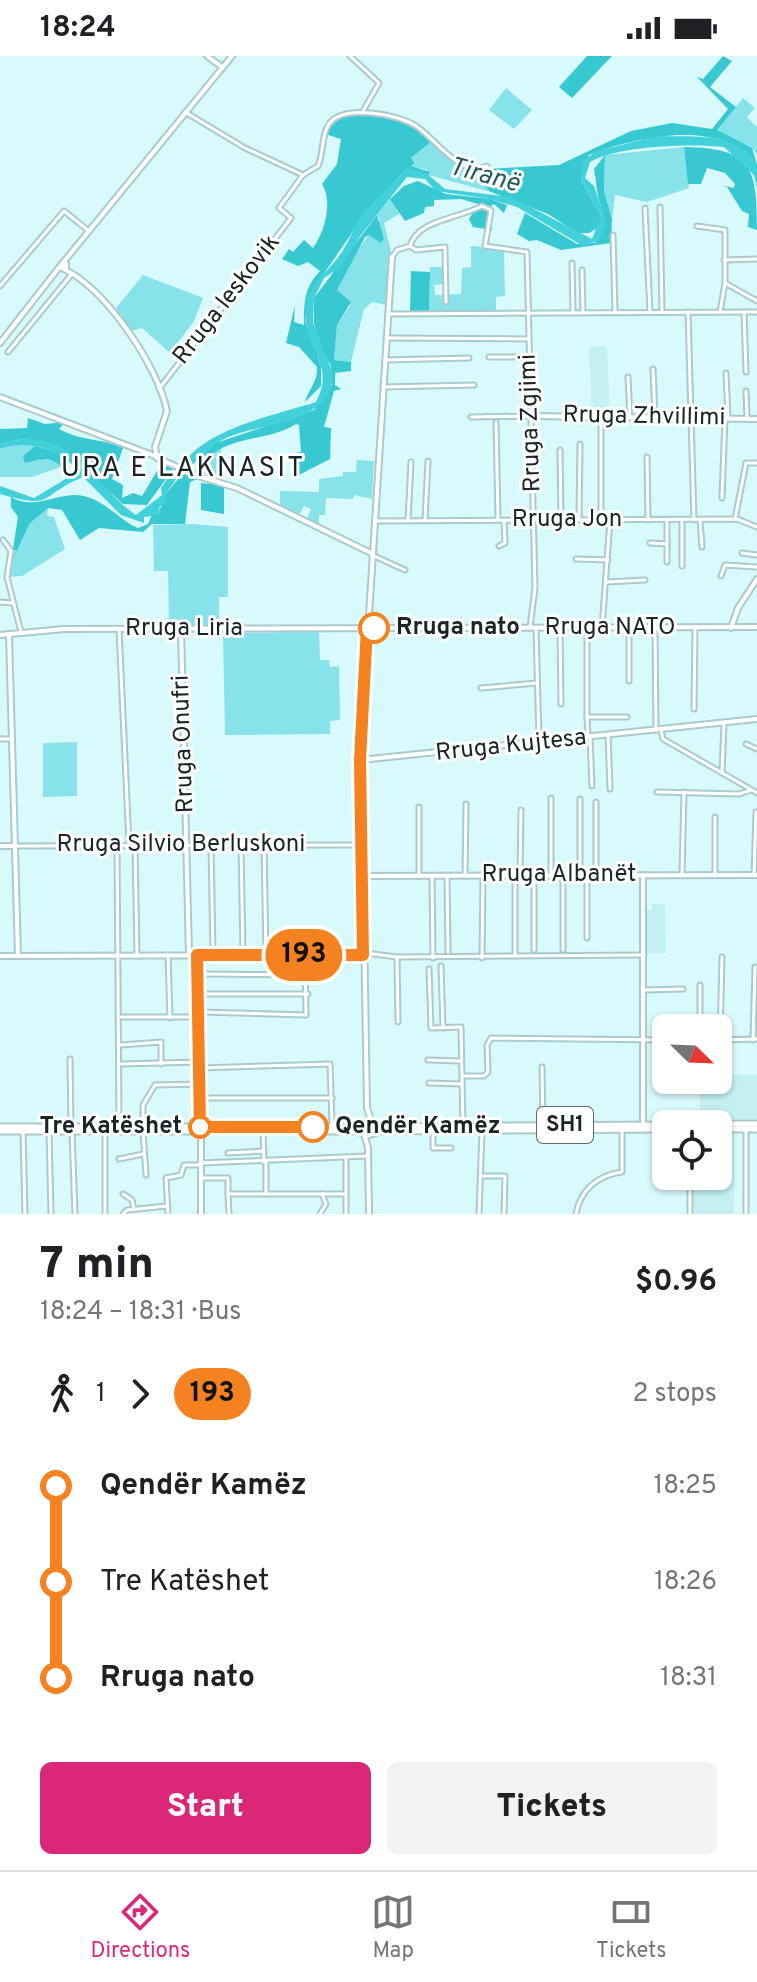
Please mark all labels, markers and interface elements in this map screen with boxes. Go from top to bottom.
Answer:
text: 18:24 [40,10,116,47]
water label: Tiranë [445,151,523,201]
street label: Rruga leskovik [167,229,287,371]
street label: Rruga Zgjimi [514,353,548,493]
street label: Rruga Zhvillimi [562,401,726,433]
district label: URA E LAKNASIT [61,451,305,487]
street label: Rruga Jon [512,505,622,535]
marker: Rruga nato [359,613,389,643]
place label: Rruga nato [396,613,520,643]
street label: Rruga NATO [545,613,675,643]
street label: Rruga Liria [125,614,243,644]
street label: Rruga Onufri [167,674,201,814]
street label: Rruga Kujtesa [434,723,588,769]
street label: Rruga Silvio Berluskoni [57,830,305,860]
street label: Rruga Albanët [482,860,636,890]
line badge: 193 [258,929,350,981]
text: 193 [281,937,327,973]
north arrow [652,1014,732,1094]
map controls [652,1014,732,1190]
road number: SH1 [537,1107,593,1143]
button: locate [652,1110,732,1190]
place label: Tre Katëshet [39,1112,182,1142]
marker: Qendër Kamëz [298,1112,328,1142]
place label: Qendër Kamëz [335,1112,501,1142]
marker: Tre Katëshet [189,1116,211,1138]
text: 7 min [40,1238,154,1294]
text: $0.96 [635,1264,717,1301]
text: 18:24 – 18:31 · Bus [40,1296,242,1329]
icon: walk [40,1372,84,1416]
icon: forward [118,1372,162,1416]
text: 193 [190,1376,235,1412]
text: 1 [96,1378,106,1411]
text: 2 stops [632,1378,717,1411]
text: Qendër Kamëz [100,1468,307,1505]
text: 18:25 [654,1470,717,1503]
text: Tre Katëshet [100,1564,269,1601]
text: 18:26 [654,1566,717,1599]
text: Rruga nato [100,1660,255,1697]
text: 18:31 [660,1662,717,1695]
button: Start [40,1762,371,1854]
button: Tickets [387,1762,717,1854]
tab: Directions [90,1890,190,1965]
tab: Map [371,1890,415,1965]
tab: Tickets [596,1890,667,1965]

